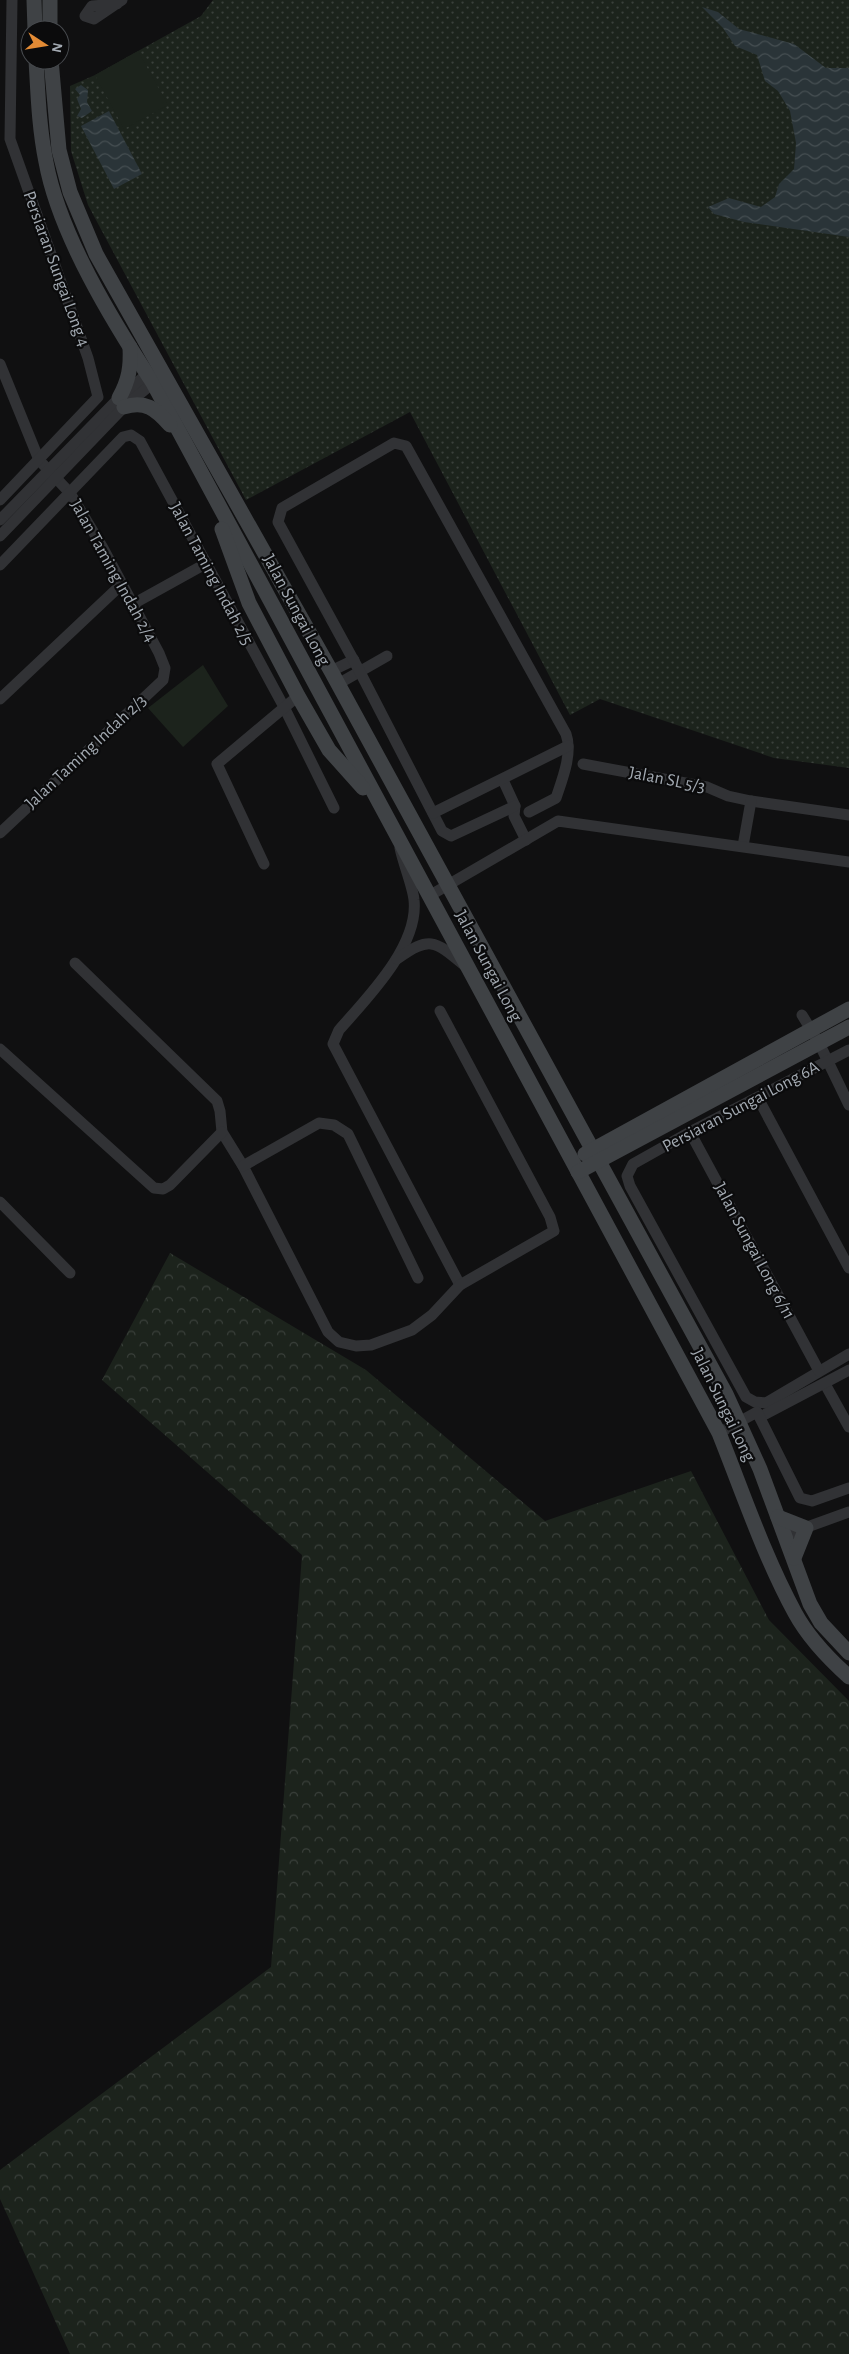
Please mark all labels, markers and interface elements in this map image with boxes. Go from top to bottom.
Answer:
north arrow [20,20,70,70]
text: N [49,41,65,54]
street label: Persiaran Sungai Long 4 [19,189,93,350]
street label: Jalan Taming Indah 2/4 [66,497,160,646]
street label: Jalan Taming Indah 2/5 [166,500,256,648]
street label: Jalan Sungai Long [259,551,333,669]
street label: Jalan Taming Indah 2/3 [22,691,150,813]
street label: Jalan SL 5/3 [627,764,707,796]
street label: Jalan Sungai Long [451,907,525,1025]
street label: Persiaran Sungai Long 6A [660,1058,823,1156]
street label: Jalan Sungai Long 6/11 [710,1180,798,1322]
street label: Jalan Sungai Long [688,1346,758,1465]

